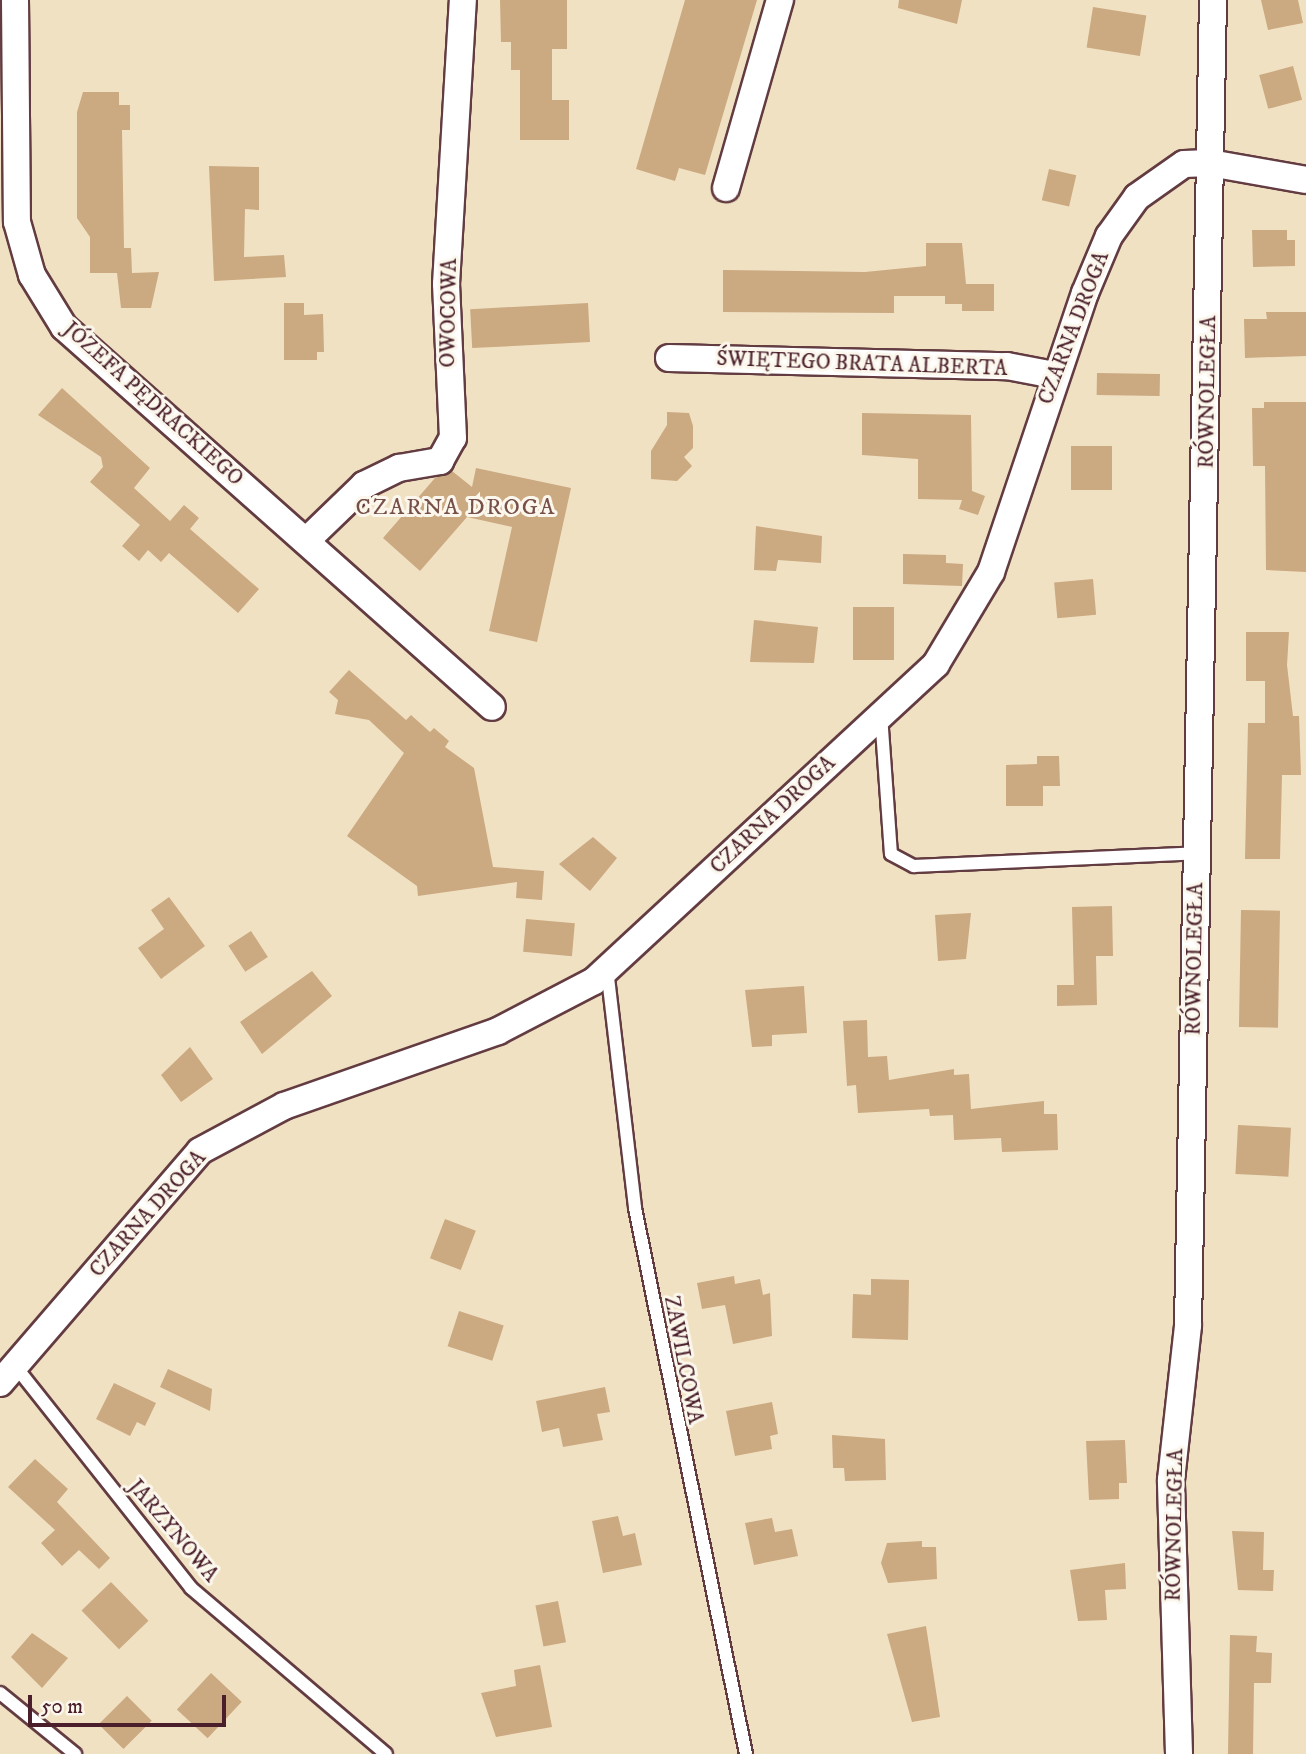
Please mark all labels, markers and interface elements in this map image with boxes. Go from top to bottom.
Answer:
street label: CZARNA DROGA [1033,248,1115,408]
street label: OWOCOWA [435,258,463,368]
street label: RÓWNOLEGŁA [1194,315,1222,469]
street label: JÓZEFA PĘDRACKIEGO [58,317,248,491]
street label: ŚWIĘTEGO BRATA ALBERTA [716,346,1008,382]
district label: CZARNA DROGA [357,494,555,522]
street label: CZARNA DROGA [705,751,841,879]
street label: RÓWNOLEGŁA [1181,882,1209,1036]
street label: CZARNA DROGA [85,1146,211,1282]
street label: ZAWILCOWA [658,1294,708,1426]
street label: RÓWNOLEGŁA [1161,1448,1189,1602]
street label: JARZYNOWA [123,1475,223,1587]
scale bar [32,1680,229,1724]
text: 50 m [41,1694,83,1720]

